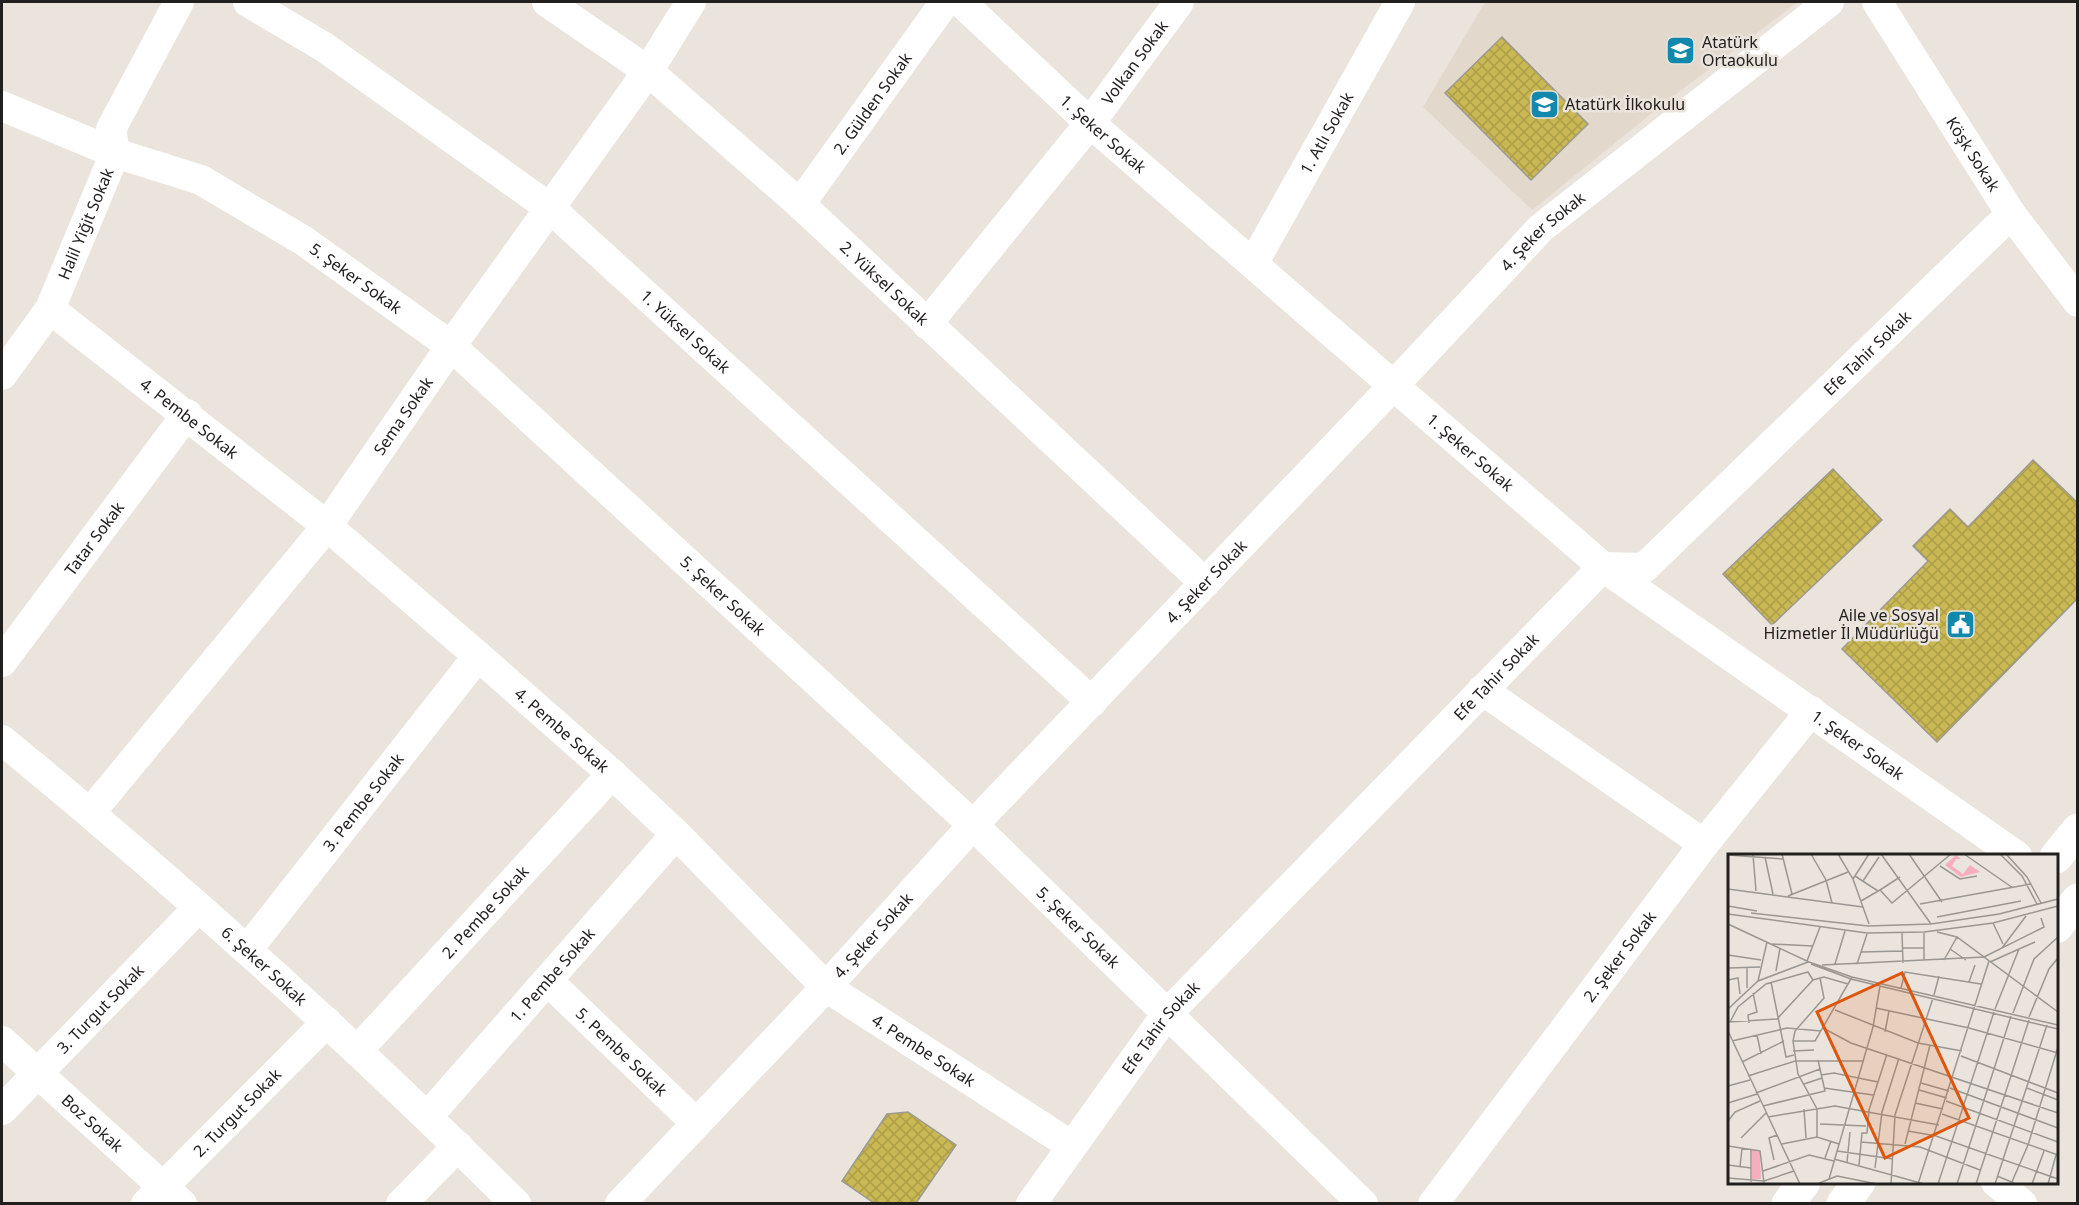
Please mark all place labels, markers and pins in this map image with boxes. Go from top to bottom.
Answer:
place label: Atatürk Ortaokulu [1702,31,1778,71]
school or university icon: Atatürk Ortaokulu [1665,35,1697,67]
school or university icon: Atatürk İlkokulu [1528,88,1560,120]
place label: Atatürk İlkokulu [1565,93,1685,115]
place label: Aile ve Sosyal Hizmetler İl Müdürlüğü [1764,604,1939,644]
public building icon: Aile ve Sosyal Hizmetler İl Müdürlüğü [1944,608,1976,640]

